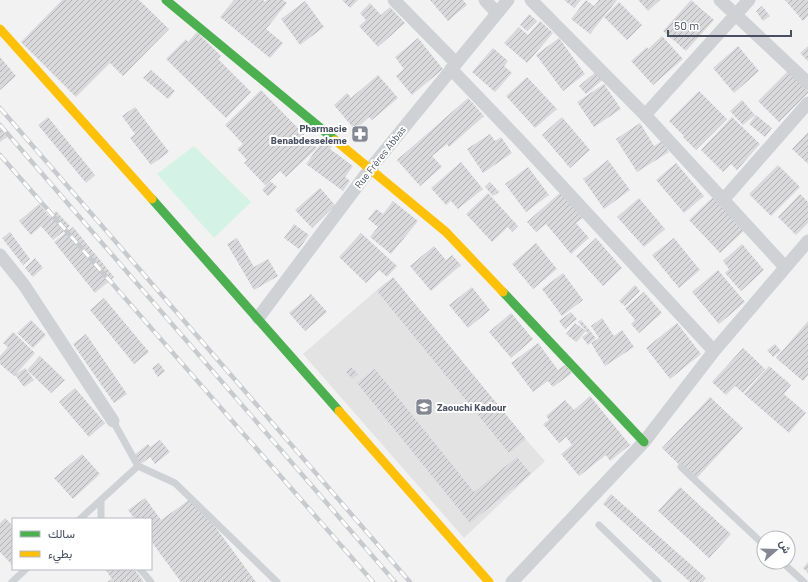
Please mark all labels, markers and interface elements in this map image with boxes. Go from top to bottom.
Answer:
scale bar [668,12,791,38]
text: 50 m [674,18,699,32]
place label: Pharmacie Benabdesseleme [271,122,348,146]
street label: Rue Frères Abbas [352,123,408,191]
pharmacy icon: Pharmacie Benabdesseleme [350,124,370,144]
school or university icon: Zaouchi Kadour [414,397,434,417]
place label: Zaouchi Kadour [437,401,506,413]
legend [12,518,152,570]
text: سالك [48,526,75,540]
north arrow [756,530,796,570]
text: ش [777,538,794,555]
text: بطيء [48,546,72,564]

